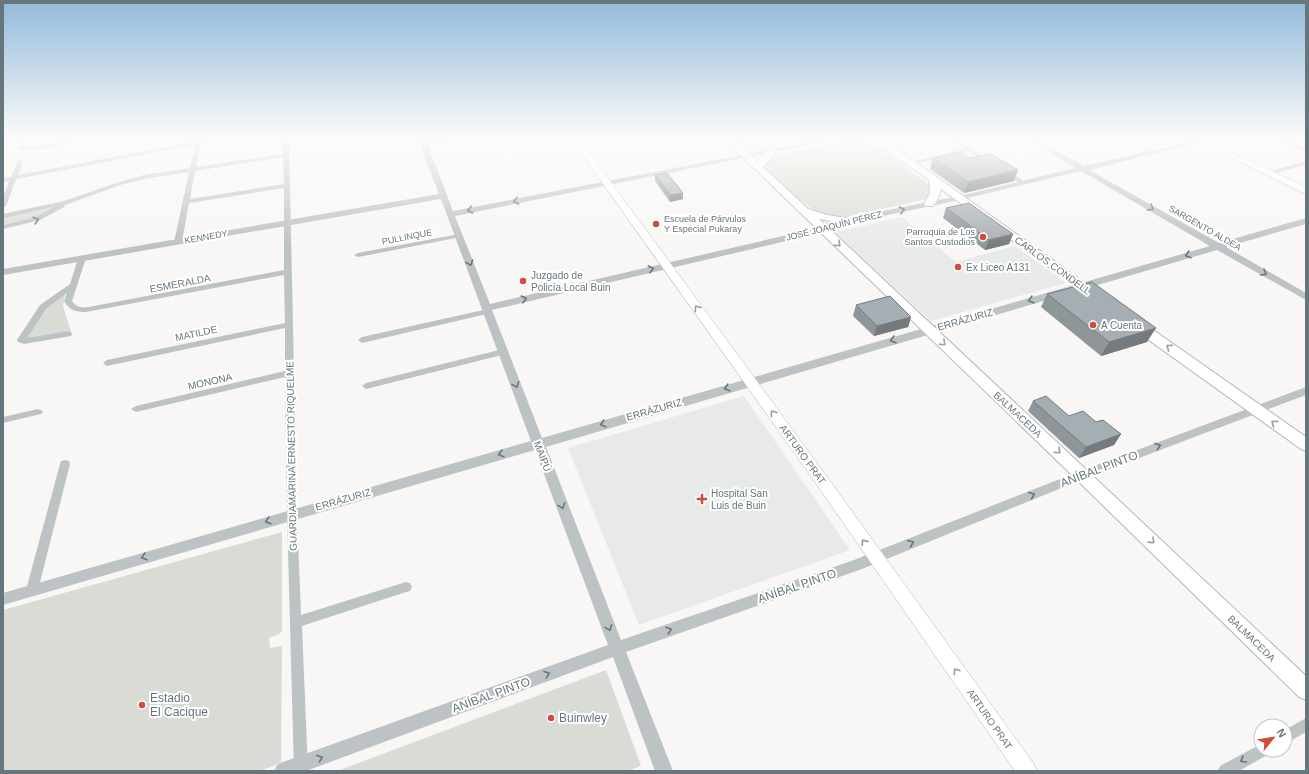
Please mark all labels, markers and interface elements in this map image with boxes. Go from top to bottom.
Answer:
one-way arrow [512,197,519,205]
street label: SARGENTO ALDEA [1167,203,1243,253]
one-way arrow [1147,204,1154,211]
one-way arrow [466,206,473,214]
one-way arrow [899,206,905,214]
street label: JOSÉ JOAQUÍN PÉREZ [785,209,883,243]
place label: Escuela de Párvulos Y Especial Pukaray [664,214,747,234]
one-way arrow [33,216,40,224]
marker: Escuela de Párvulos Y Especial Pukaray [651,219,661,229]
street label: PULLINQUE [381,227,433,247]
place label: Parroquia de Los Santos Custodios [904,227,975,247]
street label: KENNEDY [184,228,228,246]
marker: Parroquia de Los Santos Custodios [978,232,988,242]
street label: CARLOS CONDELL [1013,234,1093,297]
one-way arrow [833,239,841,247]
one-way arrow [1184,250,1191,259]
one-way arrow [465,260,473,267]
marker: Ex Liceo A131 [953,262,963,272]
place label: Ex Liceo A131 [966,262,1030,273]
one-way arrow [648,266,654,274]
one-way arrow [1260,268,1267,275]
place label: Juzgado de Policía Local Buin [531,270,611,293]
street label: ESMERALDA [149,272,212,295]
marker: Juzgado de Policía Local Buin [518,276,528,286]
one-way arrow [521,295,528,303]
one-way arrow [1028,295,1035,304]
one-way arrow [695,305,702,312]
street label: ERRÁZURIZ [936,305,994,333]
marker: A Cuenta [1088,320,1098,330]
place label: A Cuenta [1101,320,1143,331]
street label: MATILDE [174,324,218,343]
one-way arrow [889,335,896,344]
one-way arrow [938,338,946,346]
one-way arrow [1166,345,1173,352]
street label: GUARDIAMARINA ERNESTO RIQUELME [284,361,299,551]
street label: MONONA [187,371,234,392]
one-way arrow [512,381,520,388]
one-way arrow [724,383,731,392]
street label: BALMACEDA [991,389,1044,440]
street label: ERRÁZURIZ [625,395,683,423]
one-way arrow [770,410,778,417]
one-way arrow [599,419,606,428]
one-way arrow [1272,421,1279,428]
street label: ARTURO PRAT [777,422,828,486]
street label: MAIPÚ [532,439,554,473]
one-way arrow [1155,443,1162,451]
one-way arrow [1053,447,1061,454]
street label: ANÍBAL PINTO [1058,447,1140,490]
one-way arrow [498,449,505,458]
street label: ERRÁZURIZ [314,485,372,513]
place label: Hospital San Luis de Buin [711,488,768,511]
one-way arrow [1029,491,1036,499]
marker: Hospital San Luis de Buin [696,493,708,505]
one-way arrow [558,503,566,510]
one-way arrow [265,516,272,525]
one-way arrow [1147,536,1155,544]
one-way arrow [861,539,869,546]
one-way arrow [908,539,915,547]
one-way arrow [140,553,147,561]
street label: ANÍBAL PINTO [756,565,838,606]
street label: BALMACEDA [1226,613,1278,664]
one-way arrow [604,624,612,631]
one-way arrow [666,626,673,635]
one-way arrow [954,668,961,675]
one-way arrow [544,671,551,679]
street label: ANÍBAL PINTO [450,673,532,716]
street label: ARTURO PRAT [965,687,1014,751]
place label: Estadio El Cacique [150,691,208,719]
marker: Estadio El Cacique [137,700,147,710]
place label: Buinwley [559,711,607,725]
marker: Buinwley [546,713,556,723]
north arrow [1253,718,1293,758]
text: N [1274,727,1289,739]
one-way arrow [316,754,323,762]
one-way arrow [1240,756,1247,763]

